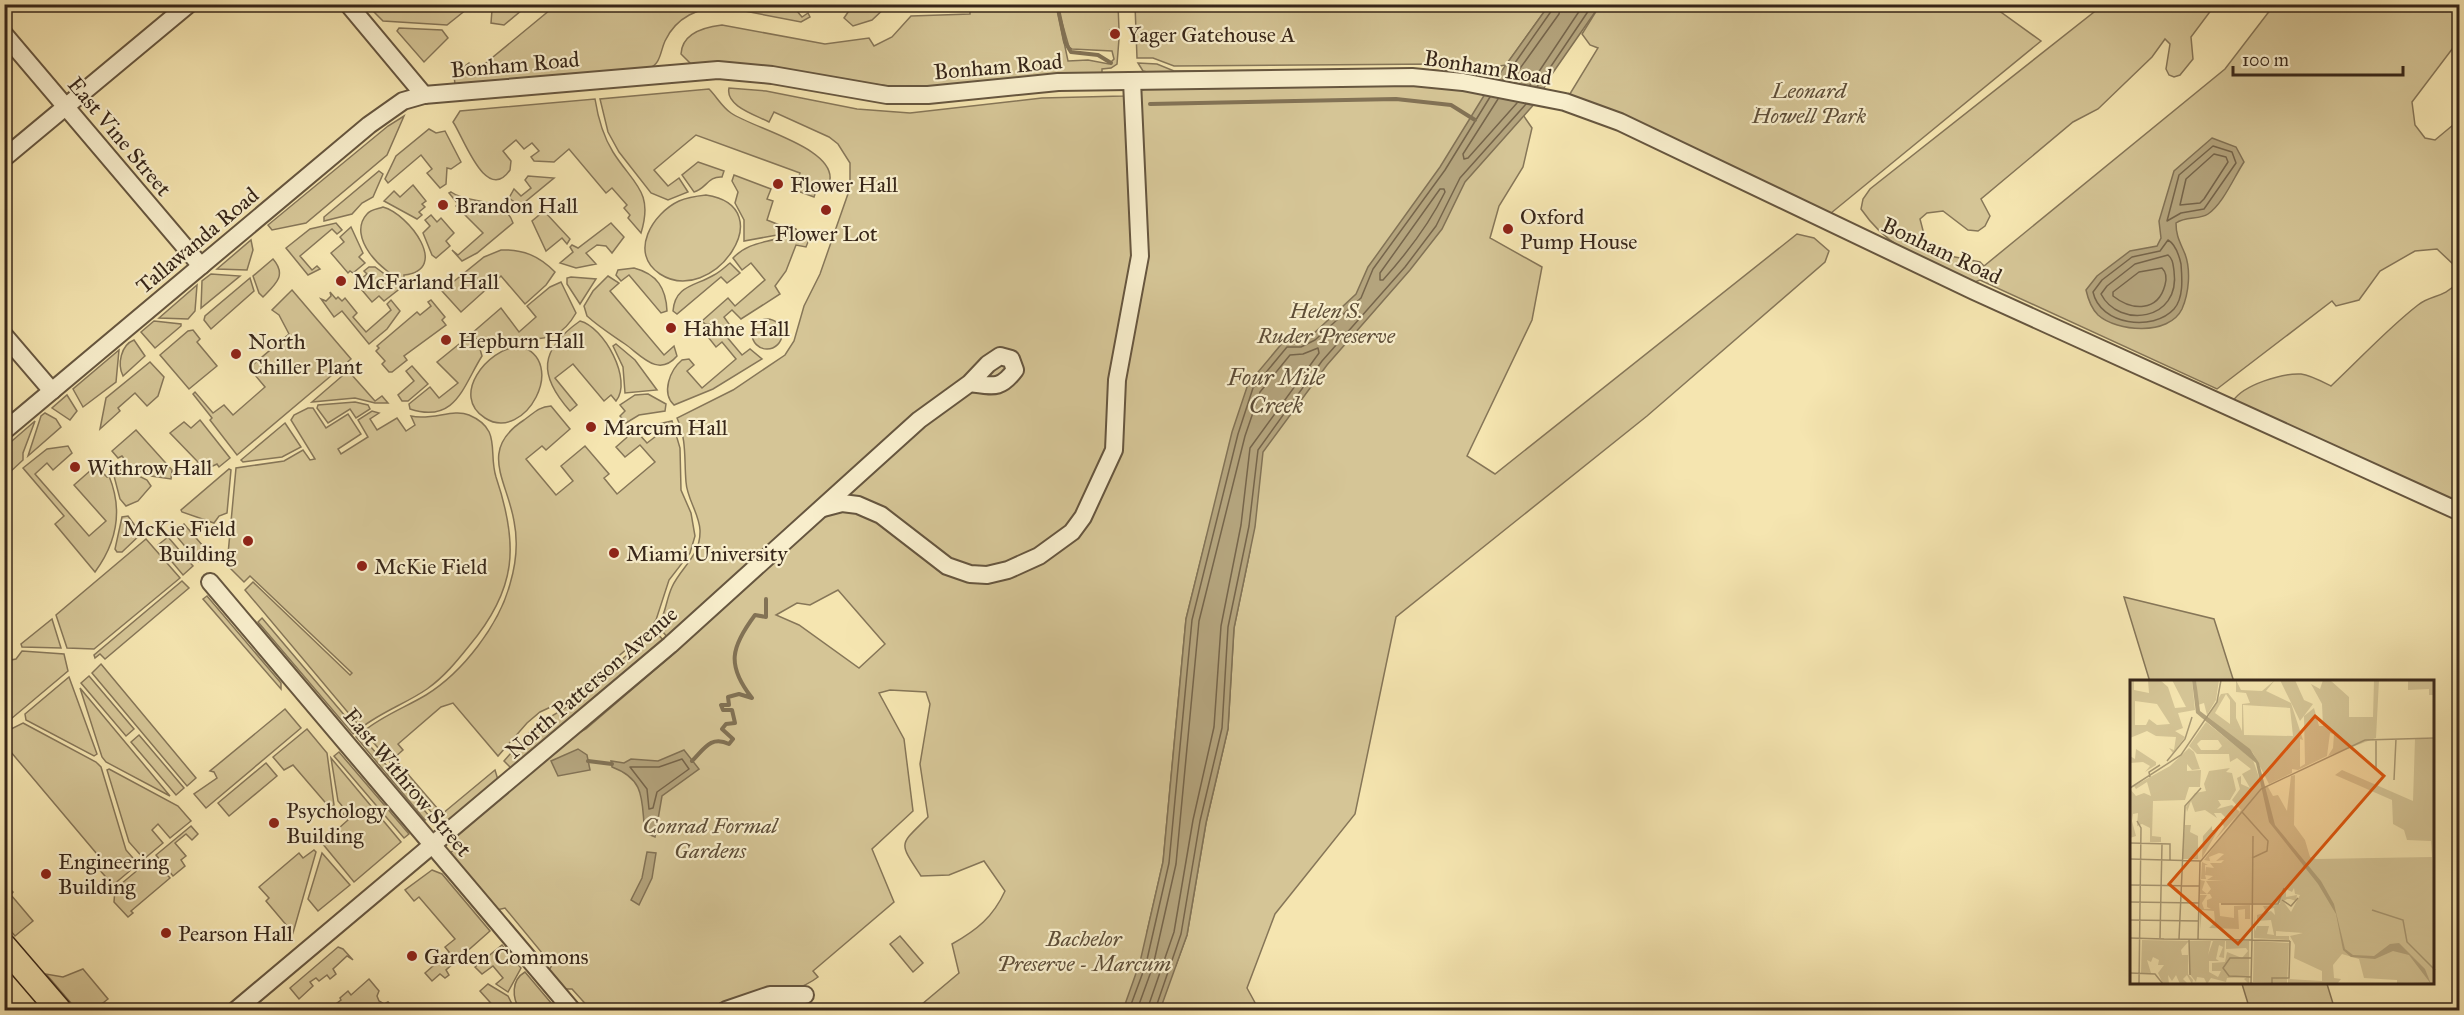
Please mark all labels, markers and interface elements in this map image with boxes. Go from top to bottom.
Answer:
place label: Yager Gatehouse A [1127,21,1296,48]
marker: Yager Gatehouse A [1108,27,1122,41]
scale bar [2233,39,2402,77]
street label: Bonham Road [1422,44,1554,91]
street label: Bonham Road [449,45,581,84]
street label: Bonham Road [932,47,1064,86]
text: 100 m [2242,49,2289,71]
street label: East Vine Street [62,71,177,202]
park label: Leonard Howell Park [1751,77,1867,129]
place label: Flower Hall [790,171,898,198]
marker: Flower Hall [771,177,785,191]
street label: Tallawanda Road [131,181,264,299]
place label: Brandon Hall [455,192,578,219]
marker: Brandon Hall [436,198,450,212]
marker: Flower Lot [819,203,833,217]
place label: Oxford Pump House [1520,203,1637,255]
street label: Bonham Road [1877,211,2006,290]
place label: Flower Lot [774,220,878,247]
marker: Oxford Pump House [1501,222,1515,236]
place label: McFarland Hall [353,268,499,295]
marker: McFarland Hall [334,274,348,288]
park label: Helen S. Ruder Preserve [1256,297,1396,349]
place label: Hahne Hall [683,315,790,342]
marker: Hahne Hall [664,321,678,335]
place label: Hepburn Hall [458,327,584,354]
place label: North Chiller Plant [248,328,363,380]
marker: Hepburn Hall [439,333,453,347]
marker: North Chiller Plant [229,347,243,361]
water label: Four Mile Creek [1226,362,1326,420]
place label: Marcum Hall [603,414,728,441]
marker: Marcum Hall [584,420,598,434]
place label: Withrow Hall [87,454,213,481]
marker: Withrow Hall [68,460,82,474]
place label: McKie Field Building [123,515,237,567]
marker: McKie Field Building [241,534,255,548]
place label: Miami University [626,540,788,567]
marker: Miami University [607,546,621,560]
place label: McKie Field [374,553,487,580]
marker: McKie Field [355,559,369,573]
street label: North Patterson Avenue [500,600,683,764]
inset map [2130,680,2434,985]
street label: East Withrow Street [338,703,478,862]
place label: Psychology Building [286,797,387,849]
park label: Conrad Formal Gardens [643,812,780,864]
marker: Psychology Building [267,816,281,830]
place label: Engineering Building [58,848,169,900]
marker: Engineering Building [39,867,53,881]
place label: Pearson Hall [178,920,293,947]
park label: Bachelor Preserve - Marcum [997,925,1171,977]
marker: Pearson Hall [159,926,173,940]
place label: Garden Commons [424,943,589,970]
marker: Garden Commons [405,949,419,963]

